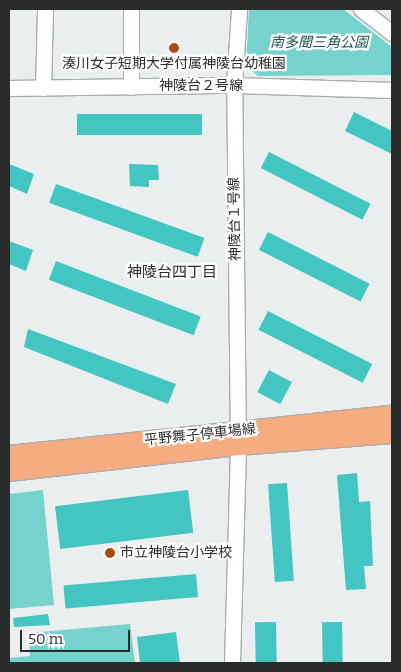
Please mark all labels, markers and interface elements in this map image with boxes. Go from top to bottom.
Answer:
park label: 南多聞三角公園 [270,35,368,51]
marker: 湊川女子短期大学付属神陵台幼稚園 [168,42,180,54]
place label: 湊川女子短期大学付属神陵台幼稚園 [62,56,286,72]
street label: 神陵台２号線 [159,78,243,94]
street label: 神陵台１号線 [226,177,244,261]
district label: 神陵台四丁目 [127,264,217,282]
street label: 平野舞子停車場線 [143,421,257,449]
place label: 市立神陵台小学校 [120,545,232,561]
marker: 市立神陵台小学校 [104,547,116,559]
scale bar [22,620,132,652]
text: 50 m [28,630,63,648]

